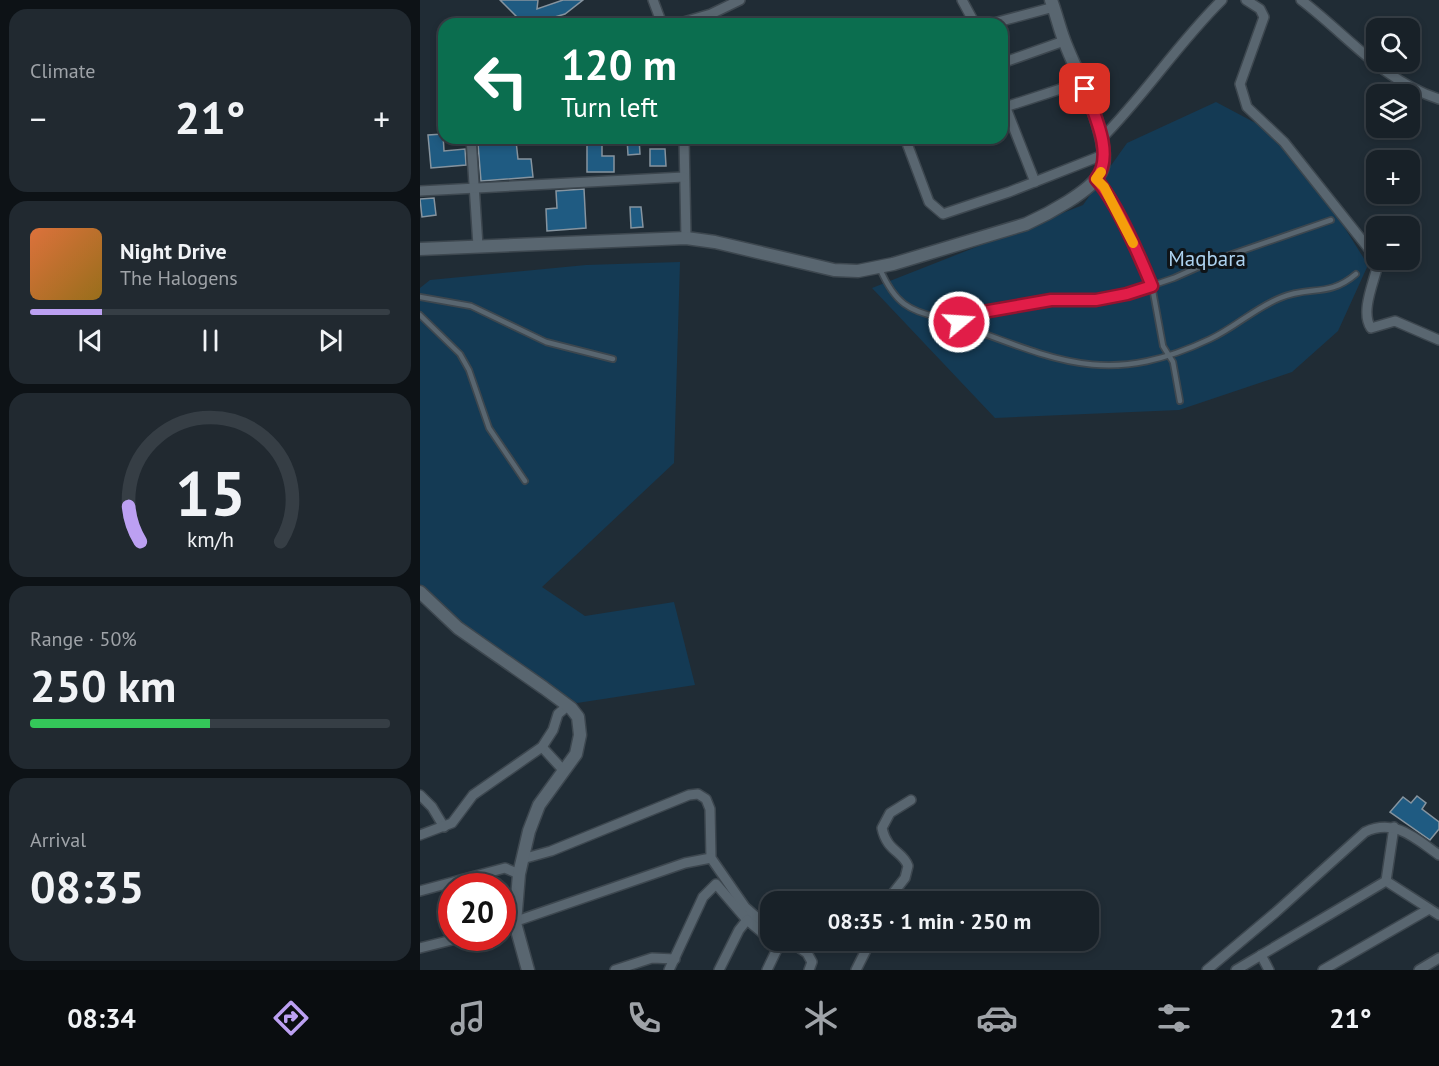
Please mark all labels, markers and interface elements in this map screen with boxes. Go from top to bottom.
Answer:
map controls [1366,18,1420,270]
button: search [1366,18,1420,72]
text: 120 m [561,37,677,92]
icon: left [462,42,540,120]
text: Climate [30,58,96,84]
pin [1059,63,1110,114]
icon: arrive [1068,72,1101,105]
button: layers [1366,84,1420,138]
text: 21° [175,88,245,146]
text: Turn left [561,90,658,124]
text: − [30,97,47,140]
text: + [373,97,390,140]
button: + [1366,150,1420,204]
button: − [1366,216,1420,270]
text: Night Drive [120,237,227,265]
park label: Maqbara [1168,245,1246,272]
text: The Halogens [120,265,238,291]
position arrow [927,290,991,354]
icon: previous [74,324,107,357]
icon: pause [194,324,227,357]
icon: next [314,324,347,357]
text: 15 [175,452,245,533]
text: km/h [186,525,233,553]
text: Range · 50% [30,626,137,652]
text: 250 km [30,656,176,714]
text: Arrival [30,827,86,853]
text: 08:35 [30,857,144,915]
speed limit sign: 20 [438,873,516,951]
text: 08:35 · 1 min · 250 m [828,907,1031,935]
icon: directions [270,997,312,1039]
icon: music [447,997,489,1039]
icon: phone [623,997,665,1039]
icon: climate [800,997,842,1039]
icon: car [976,997,1018,1039]
icon: filters [1153,997,1195,1039]
text: 08:34 [67,1001,136,1035]
text: 21° [1329,1001,1372,1035]

